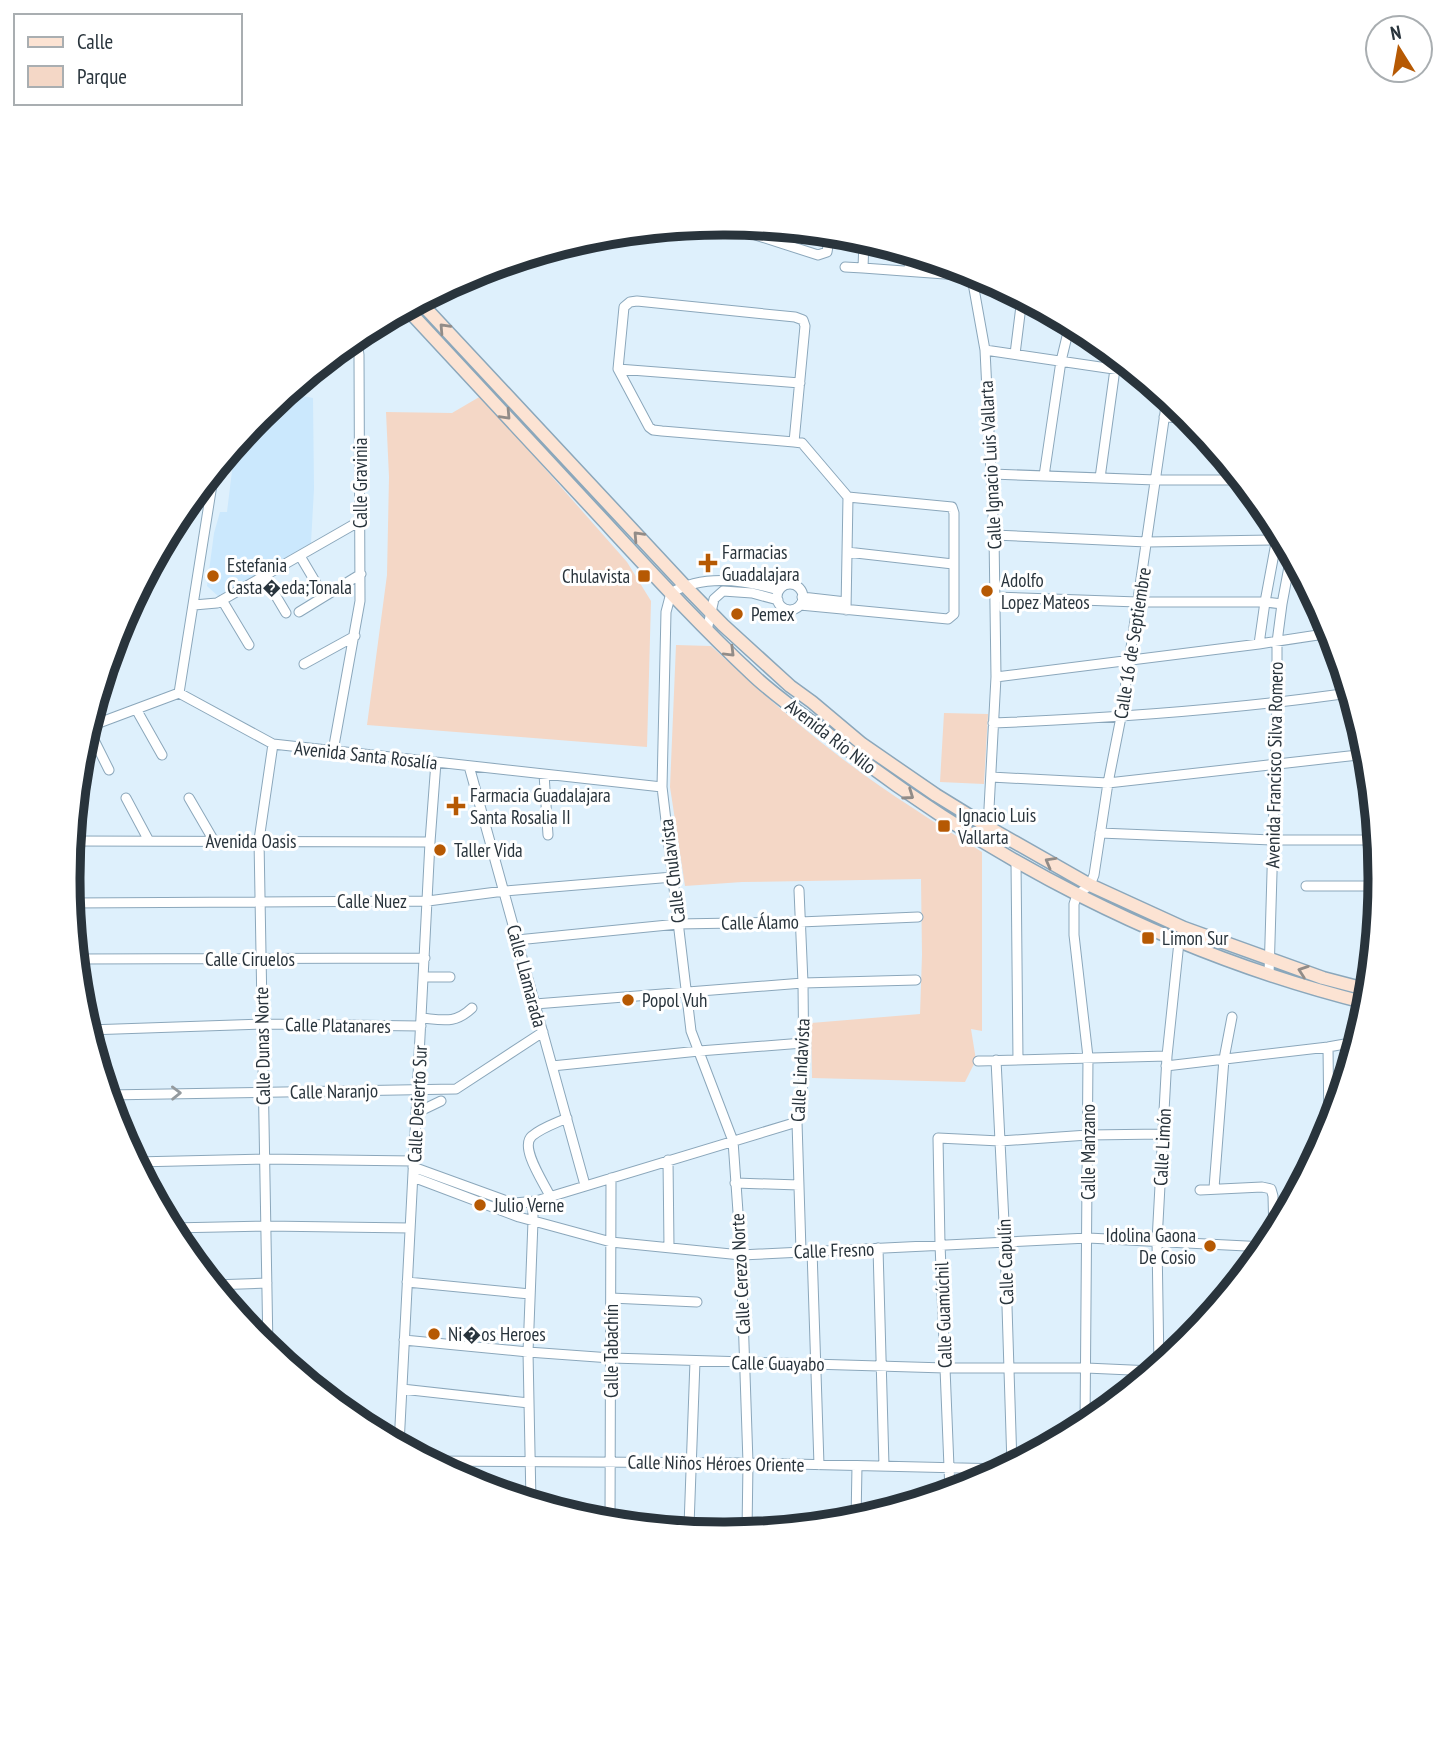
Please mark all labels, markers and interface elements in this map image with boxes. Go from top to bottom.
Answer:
legend [14,14,242,105]
north arrow [1364,14,1434,84]
text: N [1388,20,1403,45]
text: Calle [77,28,113,55]
text: Parque [77,63,127,90]
one-way arrow [440,323,452,336]
street label: Calle Ignacio Luis Vallarta [974,380,1006,550]
one-way arrow [498,407,510,420]
street label: Calle Gravinia [348,438,372,528]
one-way arrow [634,531,647,544]
place label: Farmacias Guadalajara [722,540,800,586]
place label: Estefania Casta�eda;Tonala [227,553,352,599]
marker: Farmacias Guadalajara [700,555,716,571]
place label: Chulavista [562,564,630,588]
street label: Calle 16 de Septiembre [1108,565,1156,720]
marker: Estefania Casta�eda;Tonala [205,568,221,584]
marker: Chulavista [636,568,652,584]
place label: Adolfo Lopez Mateos [1001,568,1090,614]
marker: Adolfo Lopez Mateos [979,583,995,599]
place label: Pemex [751,602,795,626]
marker: Pemex [729,606,745,622]
one-way arrow [721,643,734,656]
street label: Avenida Francisco Silva Romero [1260,661,1288,869]
street label: Avenida Río Nilo [781,693,881,779]
street label: Avenida Santa Rosalía [293,736,439,774]
place label: Farmacia Guadalajara Santa Rosalia II [470,783,611,829]
one-way arrow [901,787,914,799]
marker: Farmacia Guadalajara Santa Rosalia II [448,798,464,814]
place label: Ignacio Luis Vallarta [957,803,1036,849]
street label: Calle Chulavista [654,817,690,925]
marker: Ignacio Luis Vallarta [936,818,952,834]
street label: Avenida Oasis [206,829,296,853]
place label: Taller Vida [454,838,523,862]
marker: Taller Vida [432,842,448,858]
one-way arrow [1044,857,1057,870]
street label: Calle Nuez [337,889,407,913]
street label: Calle Álamo [721,909,799,935]
street label: Calle Llamarada [502,922,552,1030]
place label: Limon Sur [1162,926,1229,950]
marker: Limon Sur [1140,930,1156,946]
street label: Calle Ciruelos [205,947,295,971]
one-way arrow [1298,965,1310,979]
street label: Calle Dunas Norte [249,986,275,1105]
place label: Popol Vuh [642,988,707,1012]
marker: Popol Vuh [620,992,636,1008]
street label: Calle Platanares [285,1012,391,1038]
street label: Calle Lindavista [785,1018,815,1122]
street label: Calle Desierto Sur [402,1044,432,1163]
street label: Calle Naranjo [290,1078,378,1104]
one-way arrow [170,1086,181,1101]
street label: Calle Manzano [1076,1104,1100,1200]
street label: Calle Limón [1148,1108,1176,1186]
place label: Julio Verne [493,1193,564,1217]
marker: Julio Verne [472,1197,488,1213]
street label: Calle Cerezo Norte [725,1213,755,1335]
street label: Calle Capulín [992,1218,1018,1306]
place label: Idolina Gaona De Cosio [1106,1223,1196,1269]
street label: Calle Fresno [793,1237,875,1263]
marker: Idolina Gaona De Cosio [1202,1238,1218,1254]
street label: Calle Guamúchil [929,1261,957,1369]
street label: Calle Tabachín [599,1304,623,1398]
place label: Ni�os Heroes [448,1322,546,1346]
marker: Ni�os Heroes [426,1326,442,1342]
street label: Calle Guayabo [731,1350,825,1376]
street label: Calle Niños Héroes Oriente [627,1449,805,1477]

